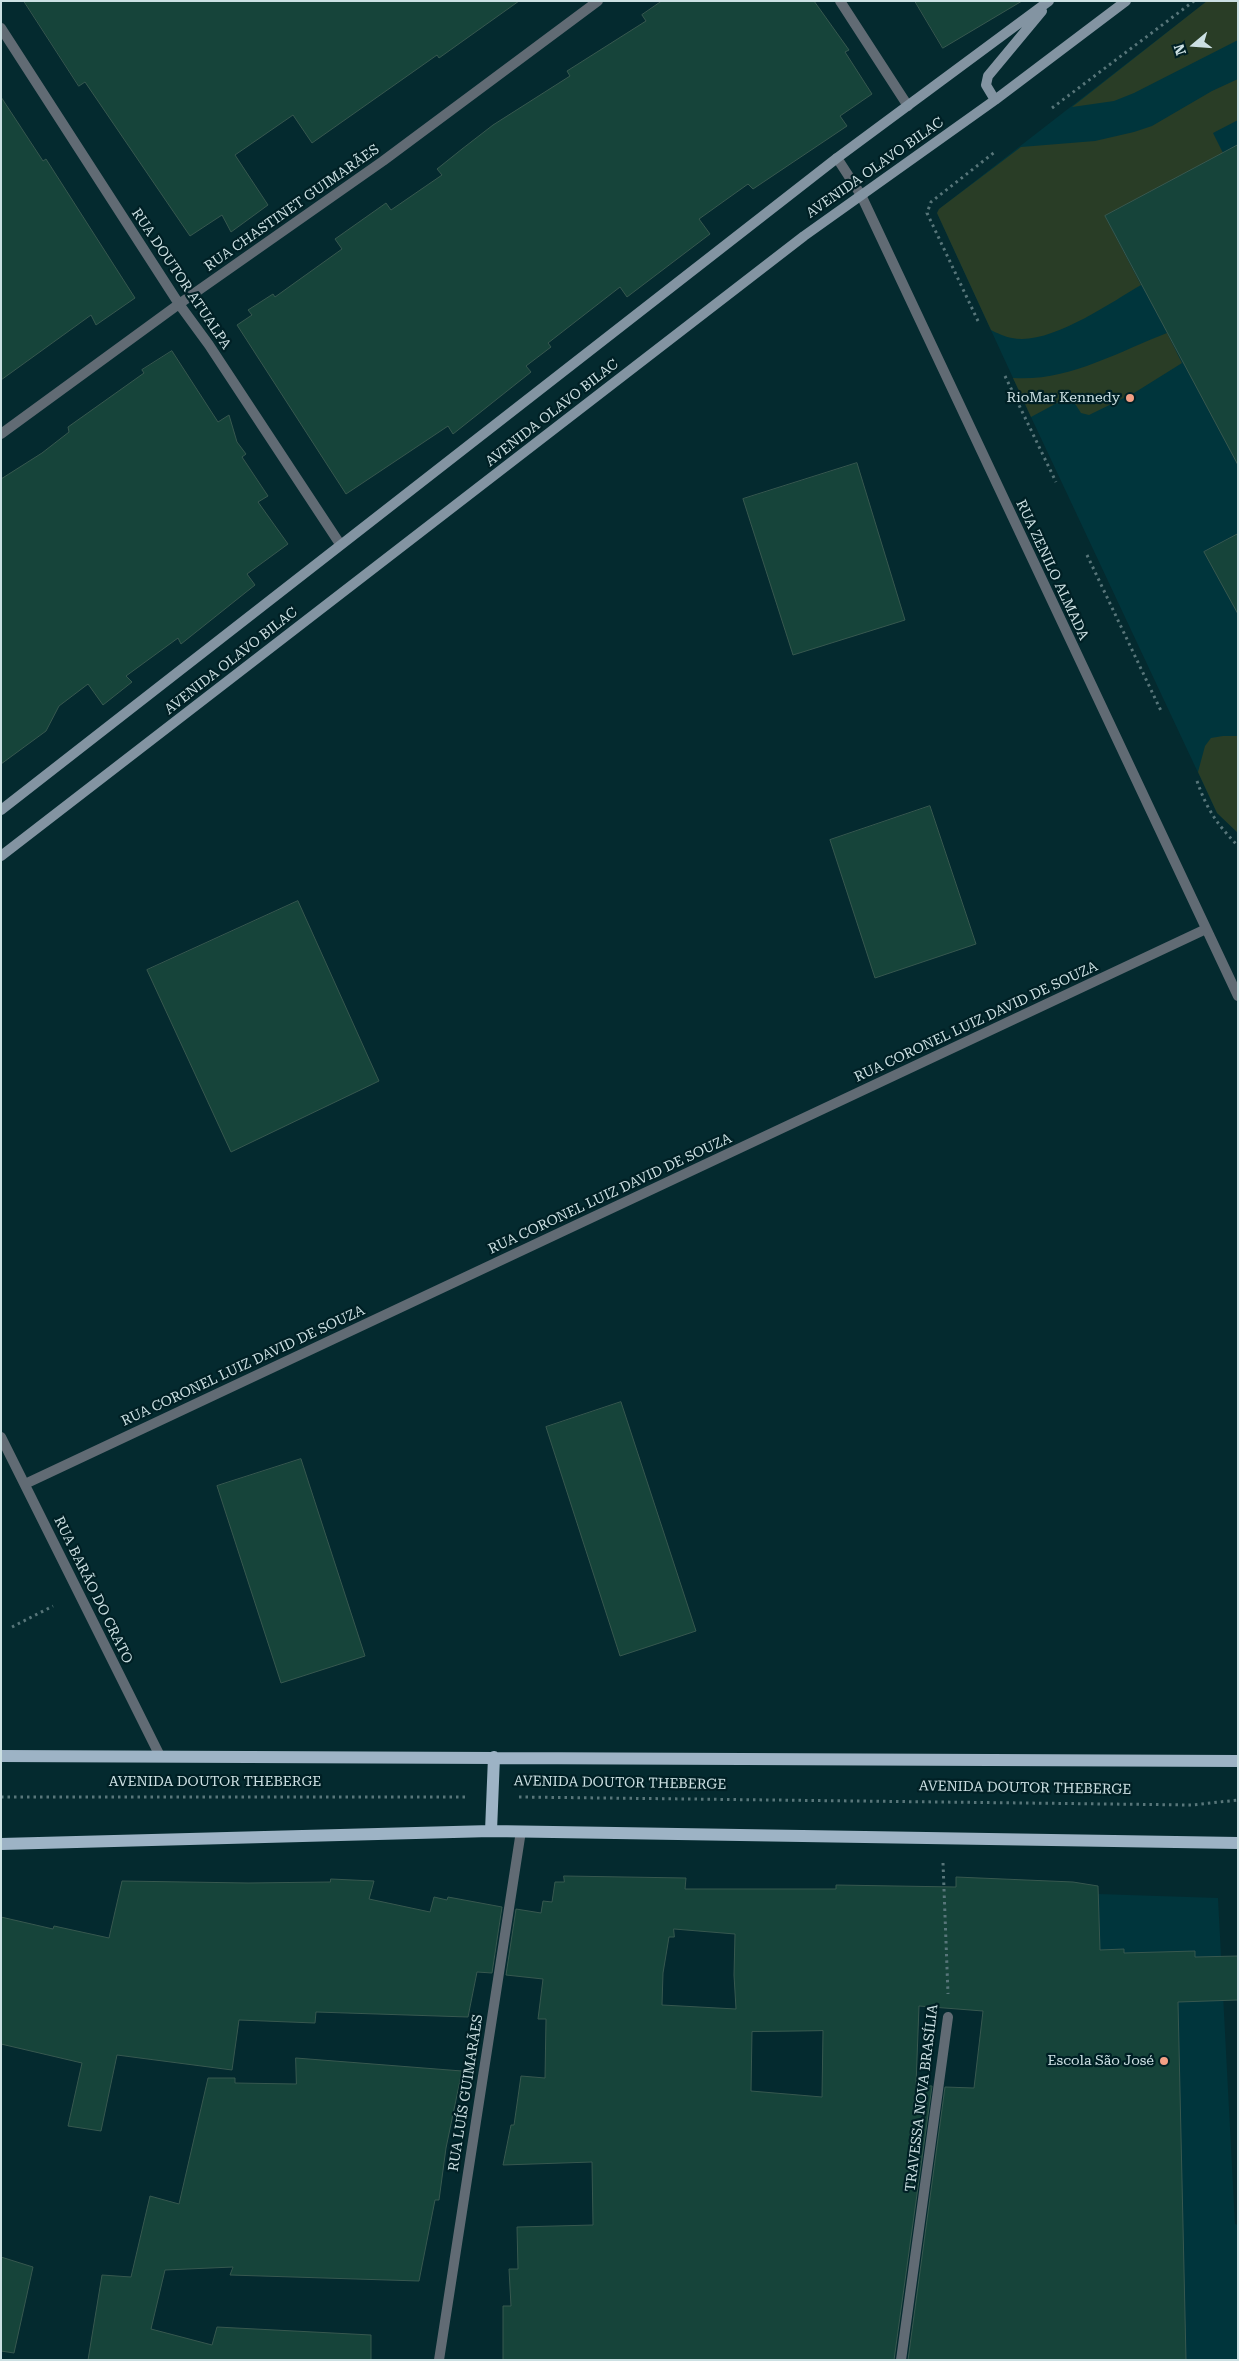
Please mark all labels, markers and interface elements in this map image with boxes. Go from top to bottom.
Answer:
north arrow [1169,20,1219,70]
text: N [1170,42,1189,57]
street label: AVENIDA OLAVO BILAC [803,114,947,222]
street label: RUA CHASTINET GUIMARÃES [201,141,383,275]
street label: RUA DOUTOR ATUALPA [128,205,234,353]
street label: AVENIDA OLAVO BILAC [482,356,622,470]
place label: RioMar Kennedy [1006,390,1120,406]
marker: RioMar Kennedy [1124,392,1136,404]
street label: RUA ZENILO ALMADA [1012,497,1092,643]
street label: AVENIDA OLAVO BILAC [161,604,301,718]
street label: RUA CORONEL LUIZ DAVID DE SOUZA [852,958,1100,1086]
street label: RUA CORONEL LUIZ DAVID DE SOUZA [486,1130,734,1258]
street label: RUA CORONEL LUIZ DAVID DE SOUZA [119,1302,367,1430]
street label: RUA BARÃO DO CRATO [50,1514,136,1666]
street label: AVENIDA DOUTOR THEBERGE [514,1773,726,1793]
street label: AVENIDA DOUTOR THEBERGE [109,1774,321,1790]
street label: AVENIDA DOUTOR THEBERGE [919,1778,1131,1798]
street label: TRAVESSA NOVA BRASÍLIA [902,2003,942,2193]
street label: RUA LUÍS GUIMARÃES [445,2013,487,2173]
place label: Escola São José [1047,2053,1154,2069]
marker: Escola São José [1158,2055,1170,2067]

